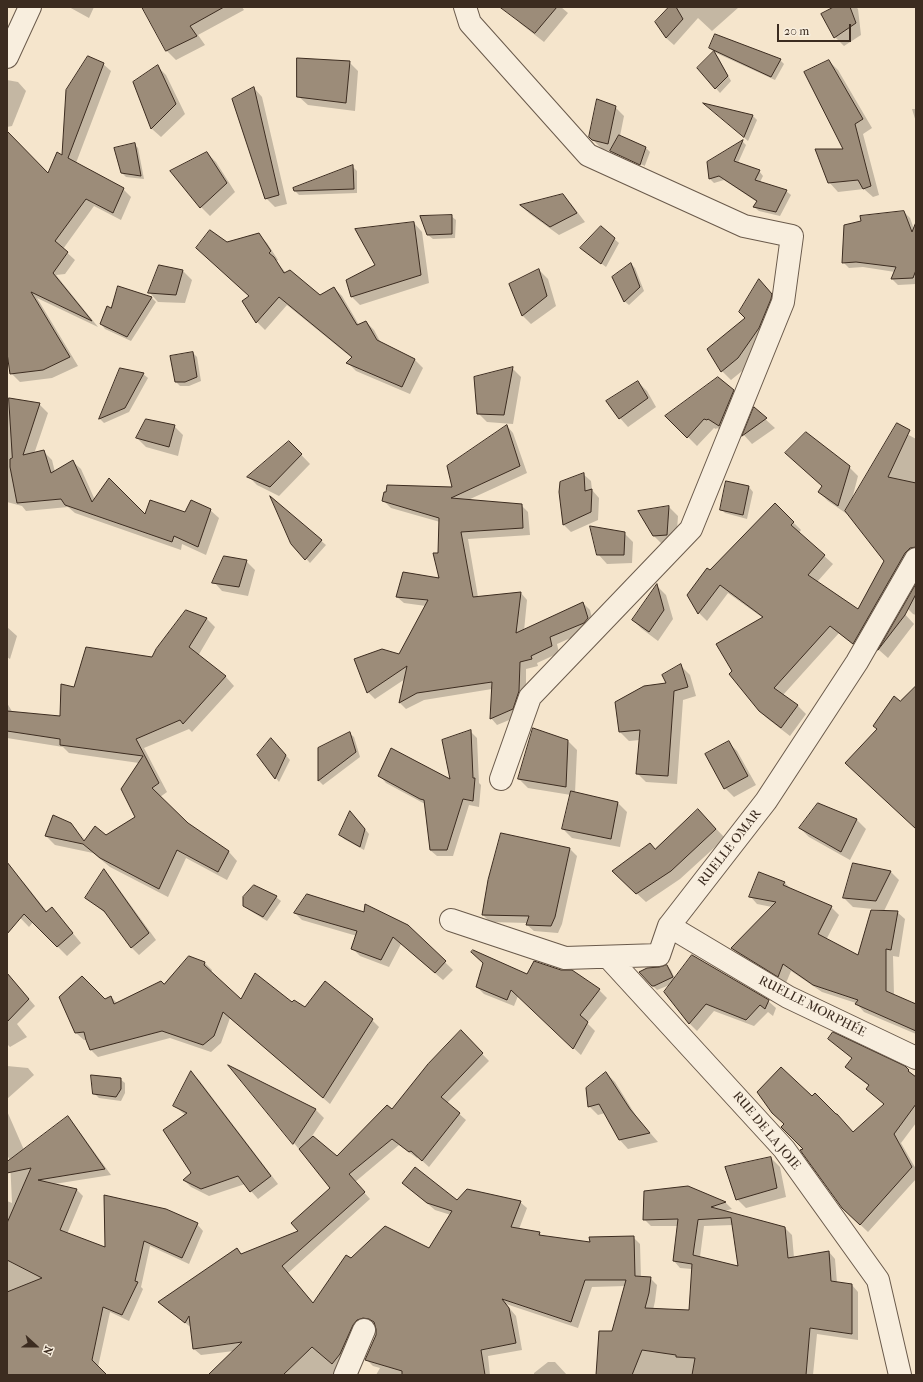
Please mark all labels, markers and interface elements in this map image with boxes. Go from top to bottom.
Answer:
scale bar [779,16,853,42]
text: 20 m [784,24,809,38]
street label: RUELLE OMAR [695,806,765,890]
street label: RUELLE MORPHÉE [756,973,868,1041]
street label: RUE DE LA JOIE [729,1089,803,1173]
north arrow [16,1326,56,1366]
text: N [40,1344,55,1357]

